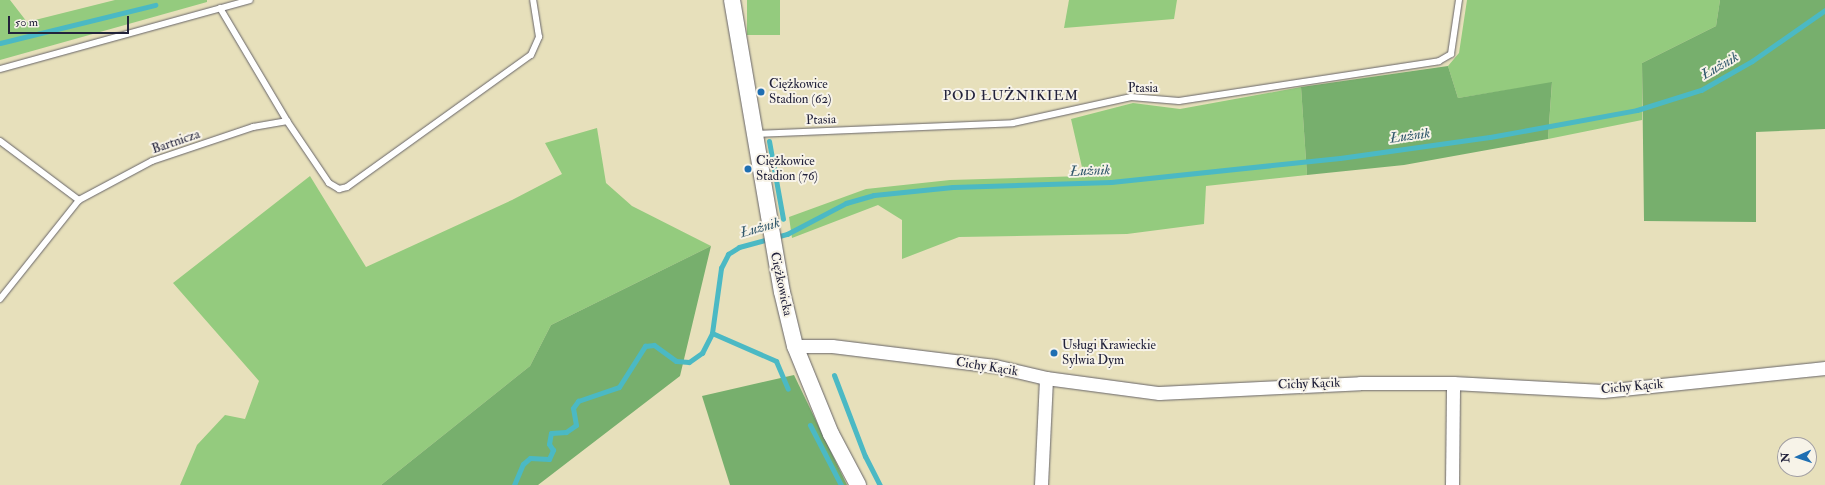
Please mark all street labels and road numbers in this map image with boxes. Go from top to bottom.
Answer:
street label: Ptasia [1128,80,1158,96]
street label: Ptasia [806,112,836,128]
street label: Bartnicza [150,127,202,157]
street label: Ciężkowicka [767,251,795,317]
street label: Cichy Kącik [955,354,1019,380]
street label: Cichy Kącik [1277,375,1341,393]
street label: Cichy Kącik [1600,377,1664,397]

